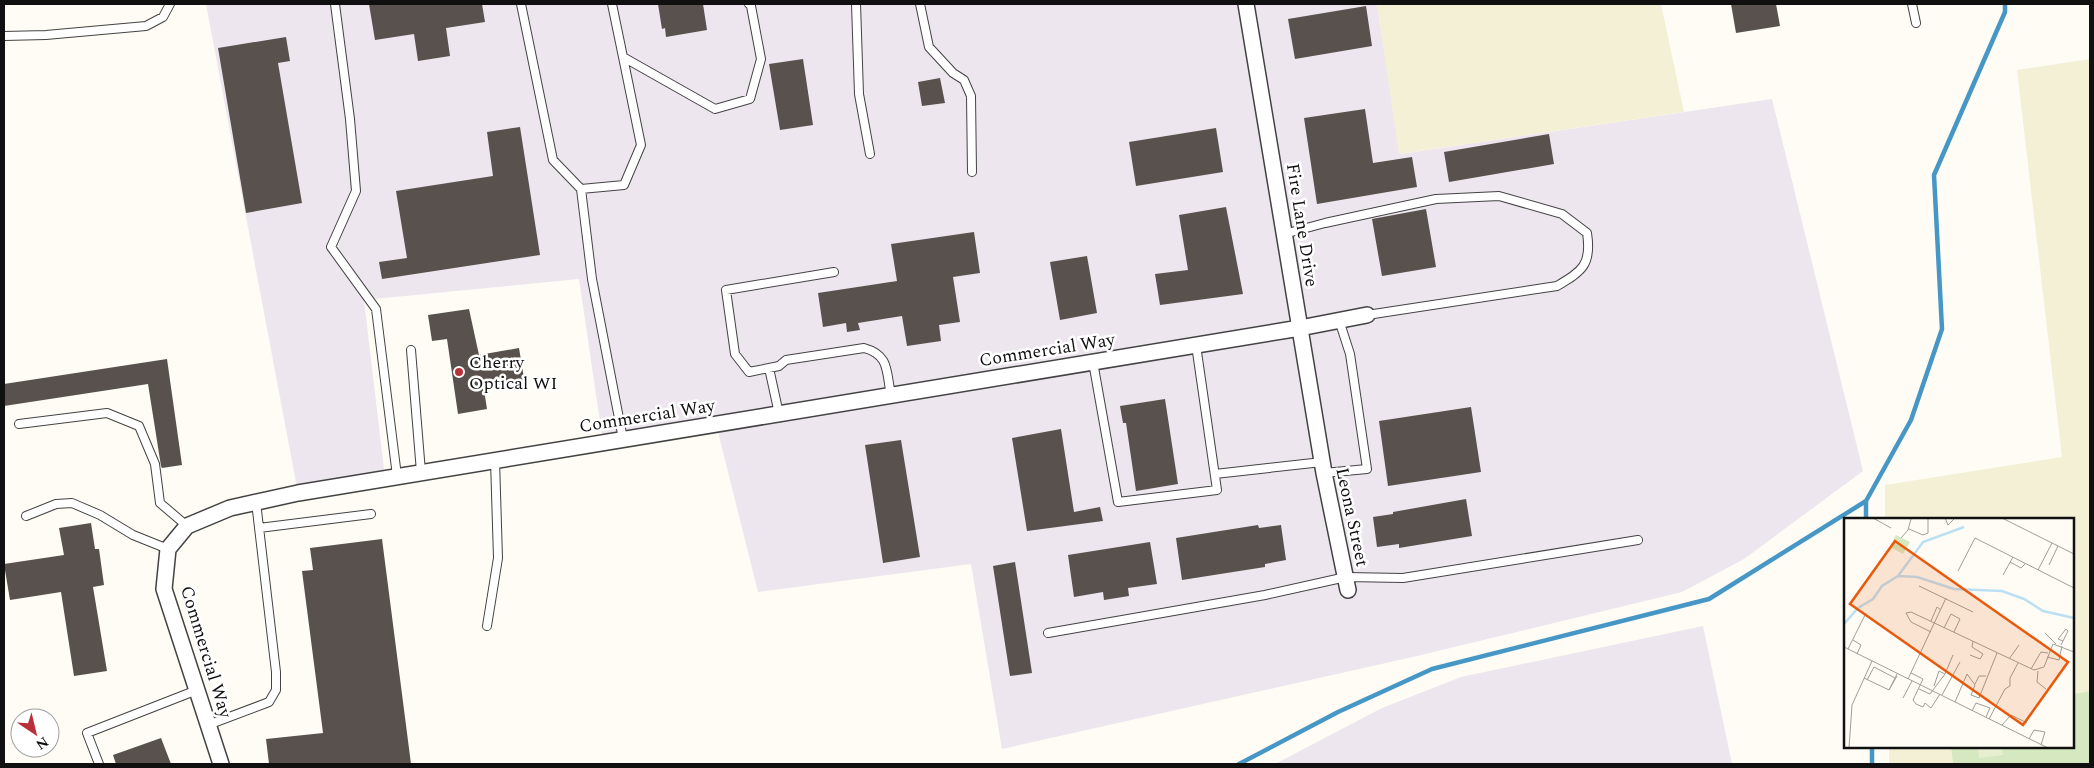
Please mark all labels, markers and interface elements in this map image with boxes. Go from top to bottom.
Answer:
street label: Fire Lane Drive [1279,161,1325,289]
street label: Commercial Way [977,326,1118,374]
place label: Cherry Optical WI [469,349,558,397]
marker: Cherry Optical WI [453,366,465,378]
street label: Commercial Way [577,392,718,440]
street label: Leona Street [1328,465,1376,569]
inset map [1844,518,2074,748]
street label: Commercial Way [173,583,239,723]
north arrow [10,708,60,758]
text: N [31,731,53,755]

